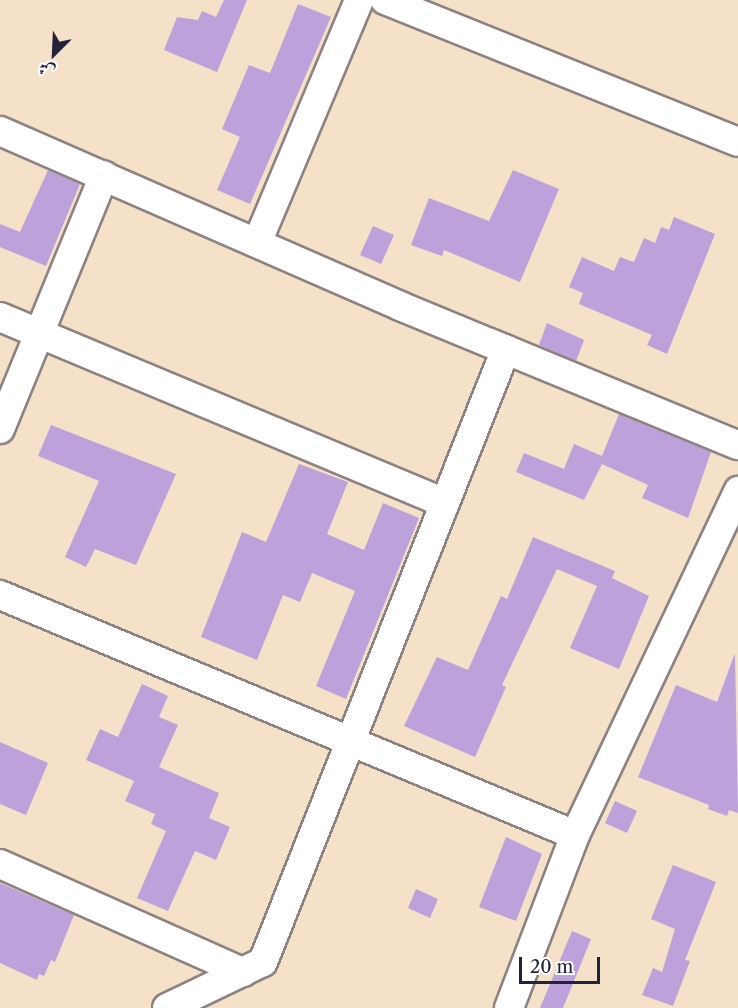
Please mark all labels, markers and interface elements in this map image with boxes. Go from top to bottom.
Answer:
north arrow [24,24,84,84]
text: ش [35,58,58,83]
scale bar [522,945,603,983]
text: 20 m [530,956,573,978]

